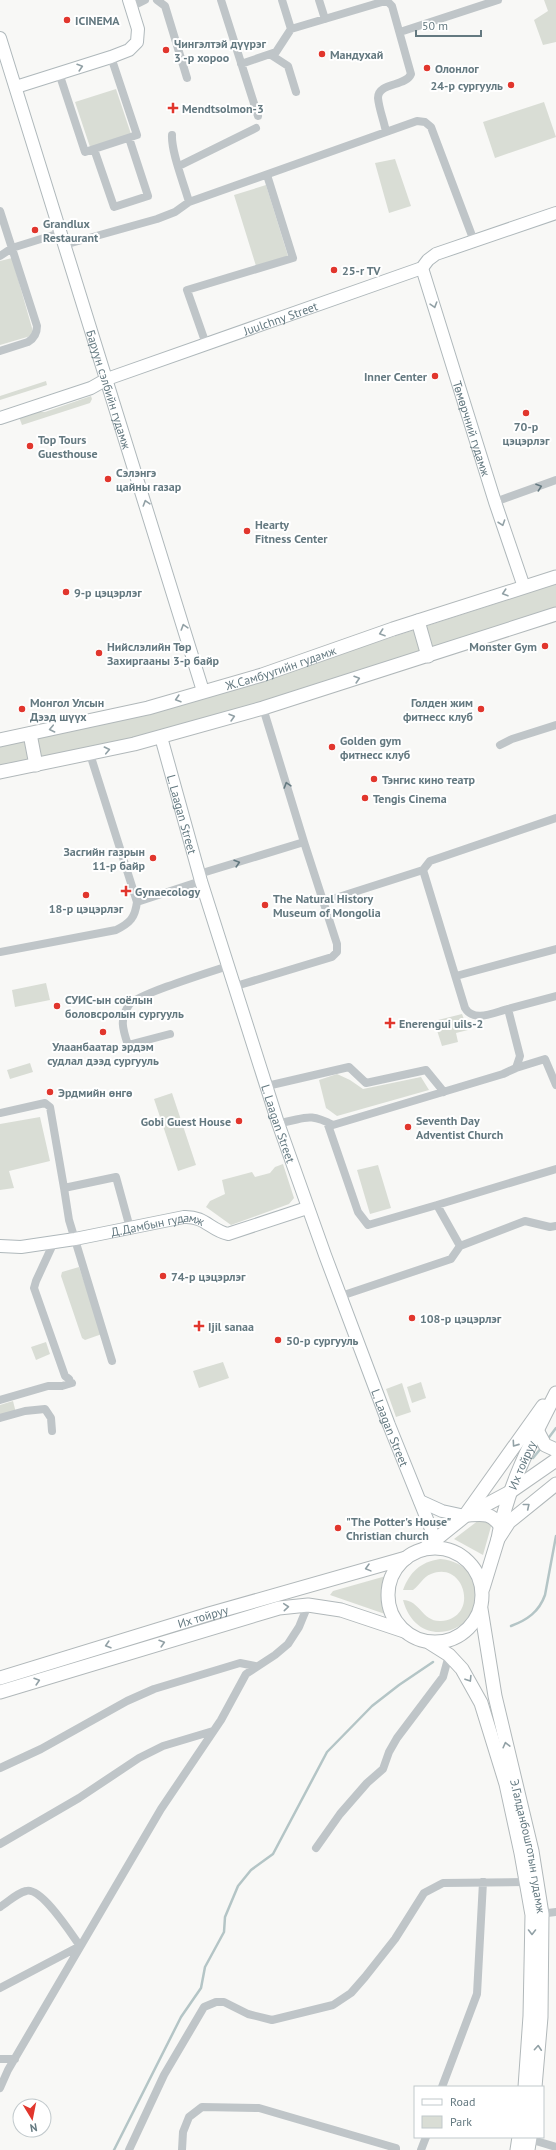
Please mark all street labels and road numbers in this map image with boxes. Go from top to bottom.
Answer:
street label: Juulchny Street [240,298,319,338]
street label: Баруун сэлбийн гудамж [84,328,135,451]
street label: Төмөрчний гудамж [450,379,494,478]
street label: Ж.Самбуугийн гудамж [223,642,338,693]
street label: L. Laagan Street [164,773,201,856]
street label: L. Laagan Street [259,1082,299,1165]
street label: Д.Дамбын гудамж [110,1209,207,1239]
street label: L. Laagan Street [369,1387,412,1468]
street label: Их тойруу [504,1437,539,1492]
street label: Их тойруу [176,1601,230,1631]
street label: Э.Галданбошготын гудамж [508,1777,549,1914]

